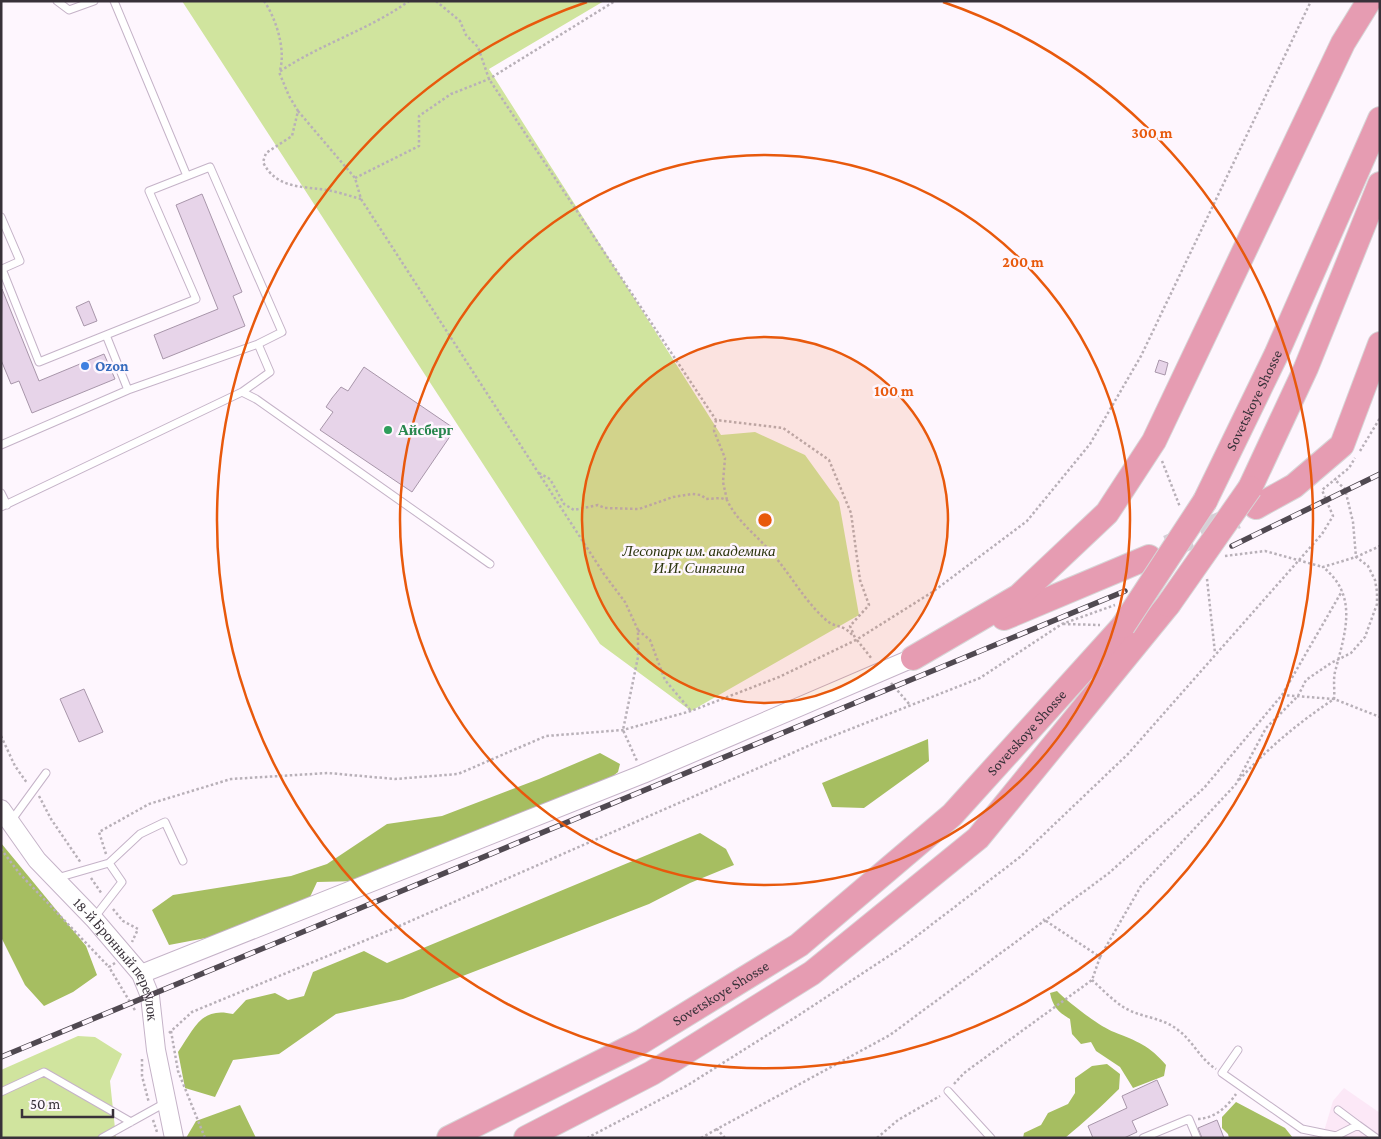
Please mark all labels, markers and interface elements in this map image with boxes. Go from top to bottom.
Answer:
text: 300 m [1131,125,1173,141]
text: 200 m [1002,254,1044,270]
street label: Sovetskoye Shosse [1223,347,1285,453]
place label: Ozon [95,358,129,374]
marker: Ozon [79,360,91,372]
text: 100 m [874,383,914,399]
place label: Айсберг [398,422,454,438]
marker: Айсберг [382,424,394,436]
centre of rings [756,511,774,529]
park label: Лесопарк им. академика И.И. Синягина [622,543,775,576]
street label: Sovetskoye Shosse [984,686,1070,779]
street label: 18-й Бронный переулок [70,895,161,1023]
street label: Sovetskoye Shosse [669,957,772,1029]
scale bar [22,1086,114,1118]
text: 50 m [30,1096,60,1112]

